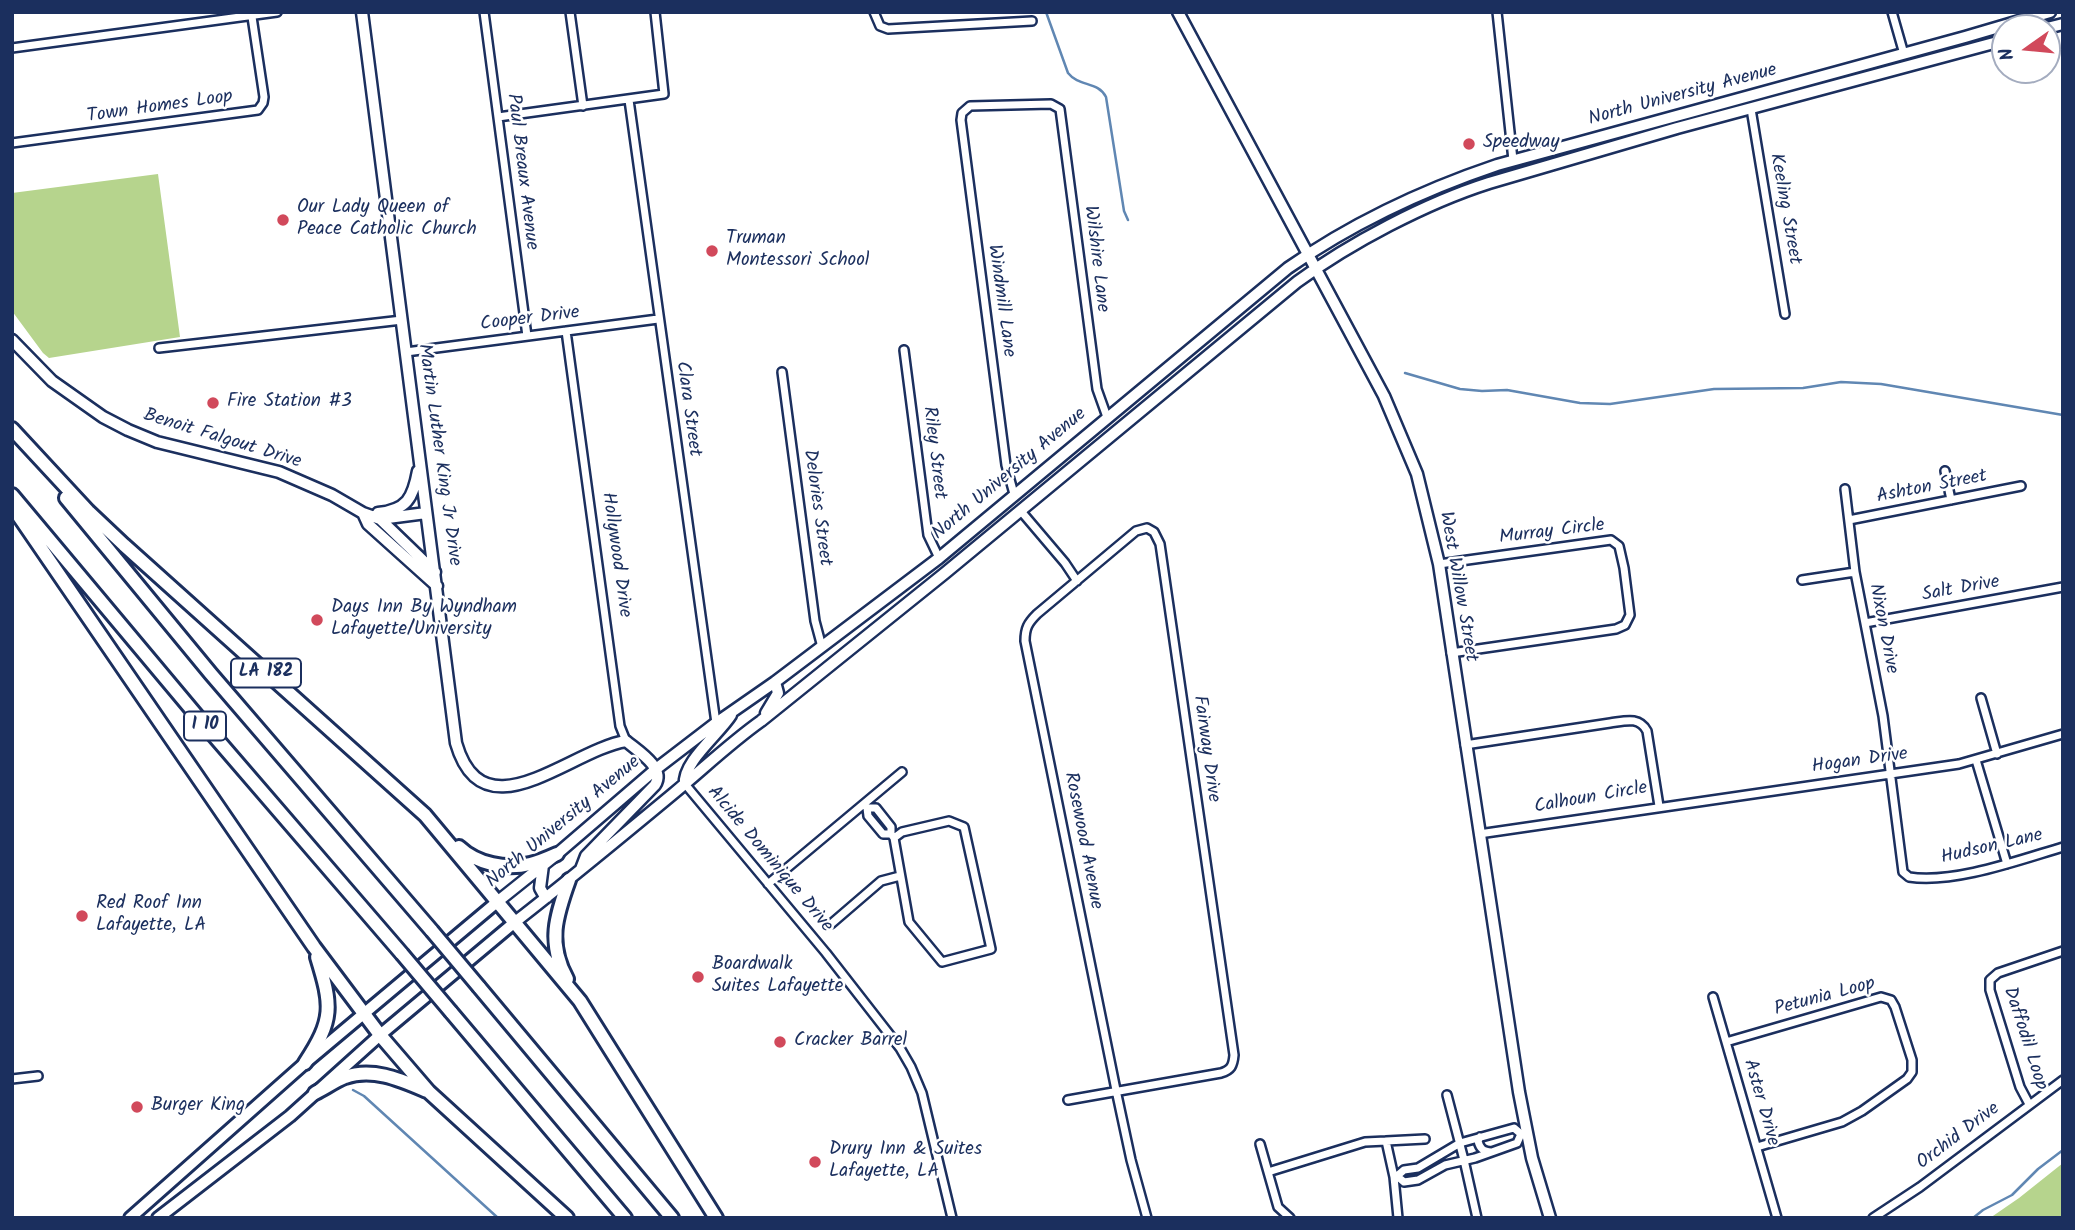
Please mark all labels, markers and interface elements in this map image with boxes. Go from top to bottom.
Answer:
north arrow [1991,14,2061,84]
text: N [1992,44,2024,64]
street label: North University Avenue [1586,60,1780,132]
street label: Town Homes Loop [86,87,234,129]
street label: Paul Breaux Avenue [500,93,542,251]
place label: Speedway [1483,133,1559,155]
marker: Speedway [1461,136,1477,152]
street label: Keeling Street [1763,152,1805,266]
place label: Our Lady Queen of Peace Catholic Church [297,198,477,242]
street label: Wilshire Lane [1077,204,1113,314]
marker: Our Lady Queen of Peace Catholic Church [275,212,291,228]
place label: Truman Montessori School [726,229,869,273]
marker: Truman Montessori School [704,243,720,259]
street label: Windmill Lane [981,243,1019,359]
street label: Cooper Drive [479,303,581,337]
street label: Martin Luther King Jr Drive [411,342,465,568]
street label: Clara Street [669,360,705,458]
place label: Fire Station #3 [227,392,352,414]
marker: Fire Station #3 [205,395,221,411]
street label: North University Avenue [928,404,1092,546]
street label: Benoit Falgout Drive [140,405,304,475]
street label: Riley Street [916,405,950,501]
street label: Delories Street [797,448,835,568]
street label: Ashton Street [1875,466,1989,510]
street label: Hollywood Drive [595,491,635,619]
street label: West Willow Street [1433,510,1481,664]
street label: Murray Circle [1498,515,1606,551]
street label: Salt Drive [1920,572,2002,608]
street label: Nixon Drive [1862,582,1902,676]
place label: Days Inn By Wyndham Lafayette/University [331,598,517,642]
marker: Days Inn By Wyndham Lafayette/University [309,612,325,628]
road number: LA 182 [231,658,301,688]
street label: Fairway Drive [1186,694,1224,804]
road number: I 10 [184,712,226,740]
street label: Hogan Drive [1811,744,1909,780]
street label: North University Avenue [482,752,646,894]
street label: Rosewood Avenue [1058,770,1106,912]
street label: Calhoun Circle [1533,778,1649,820]
street label: Alcide Dominique Drive [701,782,837,938]
street label: Hudson Lane [1939,825,2045,871]
place label: Red Roof Inn Lafayette, LA [96,894,206,938]
marker: Red Roof Inn Lafayette, LA [74,908,90,924]
place label: Boardwalk Suites Lafayette [712,955,843,999]
marker: Boardwalk Suites Lafayette [690,969,706,985]
street label: Petunia Loop [1772,974,1878,1022]
street label: Daffodil Loop [1997,985,2051,1093]
place label: Cracker Barrel [794,1031,907,1053]
marker: Cracker Barrel [772,1034,788,1050]
street label: Aster Drive [1737,1057,1783,1149]
place label: Burger King [151,1096,245,1118]
street label: Orchid Drive [1913,1098,2005,1176]
marker: Burger King [129,1099,145,1115]
place label: Drury Inn & Suites Lafayette, LA [829,1140,982,1184]
marker: Drury Inn & Suites Lafayette, LA [807,1154,823,1170]

